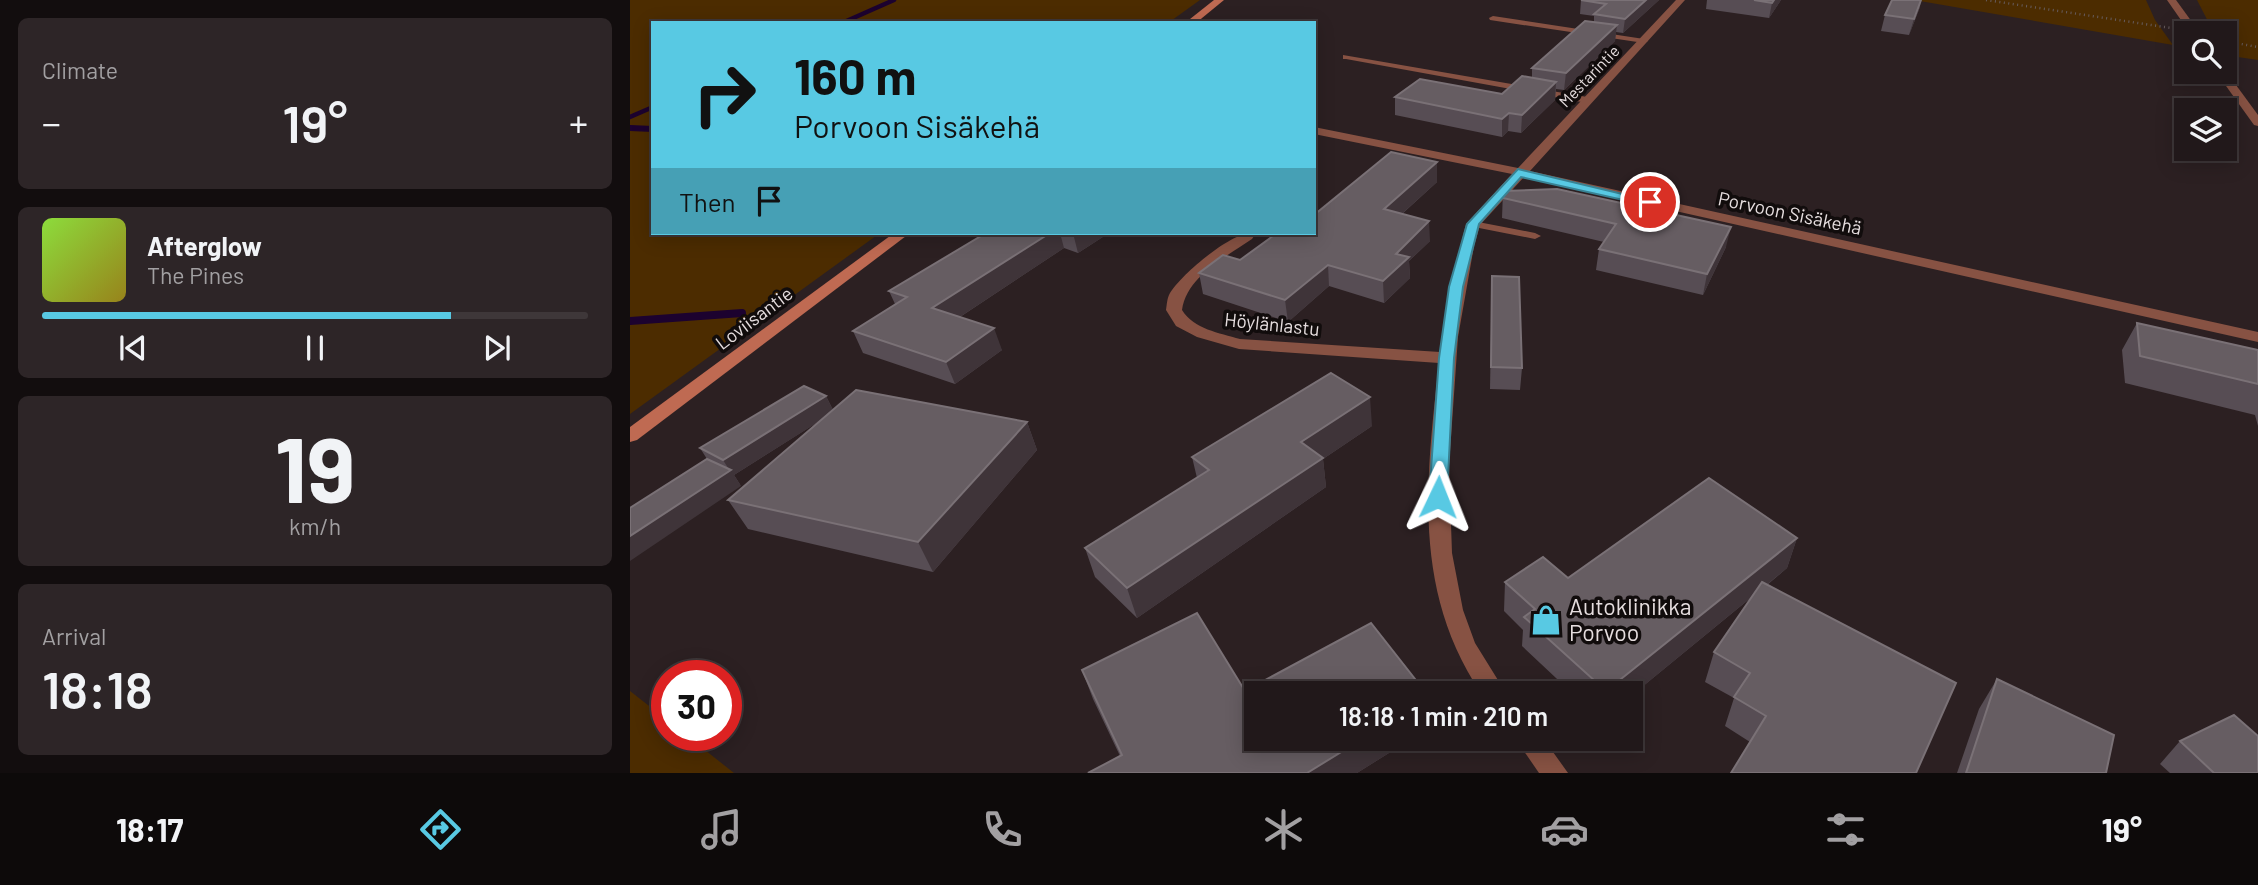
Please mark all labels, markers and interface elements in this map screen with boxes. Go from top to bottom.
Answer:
map controls [2174,21,2237,161]
button: search [2174,21,2237,84]
street label: Mestarintie [1555,41,1623,110]
text: 160 m [794,46,916,105]
icon: right [679,49,770,140]
text: Climate [42,56,118,84]
text: 19° [282,91,348,153]
button: layers [2174,98,2237,161]
text: − [42,99,61,145]
text: + [569,99,588,145]
text: Porvoon Sisäkehä [794,106,1040,144]
pin [1620,172,1680,232]
icon: arrive [750,182,788,220]
icon: arrive [1631,183,1669,221]
text: Then [679,186,736,217]
street label: Porvoon Sisäkehä [1716,186,1864,239]
text: Afterglow [147,230,262,261]
text: The Pines [147,261,244,289]
street label: Loviisantie [711,281,797,354]
street label: Höylänlastu [1223,307,1321,340]
icon: previous [114,329,152,367]
icon: pause [296,329,334,367]
icon: next [478,329,516,367]
text: 19 [275,412,355,521]
position arrow [1401,460,1475,534]
text: km/h [289,512,341,540]
place label: Autoklinikka Porvoo [1569,592,1691,646]
shop icon: Autoklinikka Porvoo [1529,603,1563,637]
text: Arrival [42,622,106,650]
text: 18:18 [42,657,153,719]
speed limit sign: 30 [651,660,742,751]
text: 18:18 · 1 min · 210 m [1339,700,1548,731]
icon: directions [416,805,465,854]
icon: music [697,805,746,854]
icon: phone [978,805,1027,854]
icon: climate [1259,805,1308,854]
icon: car [1540,805,1589,854]
icon: filters [1821,805,1870,854]
text: 18:17 [116,810,184,848]
text: 19° [2102,810,2142,848]

